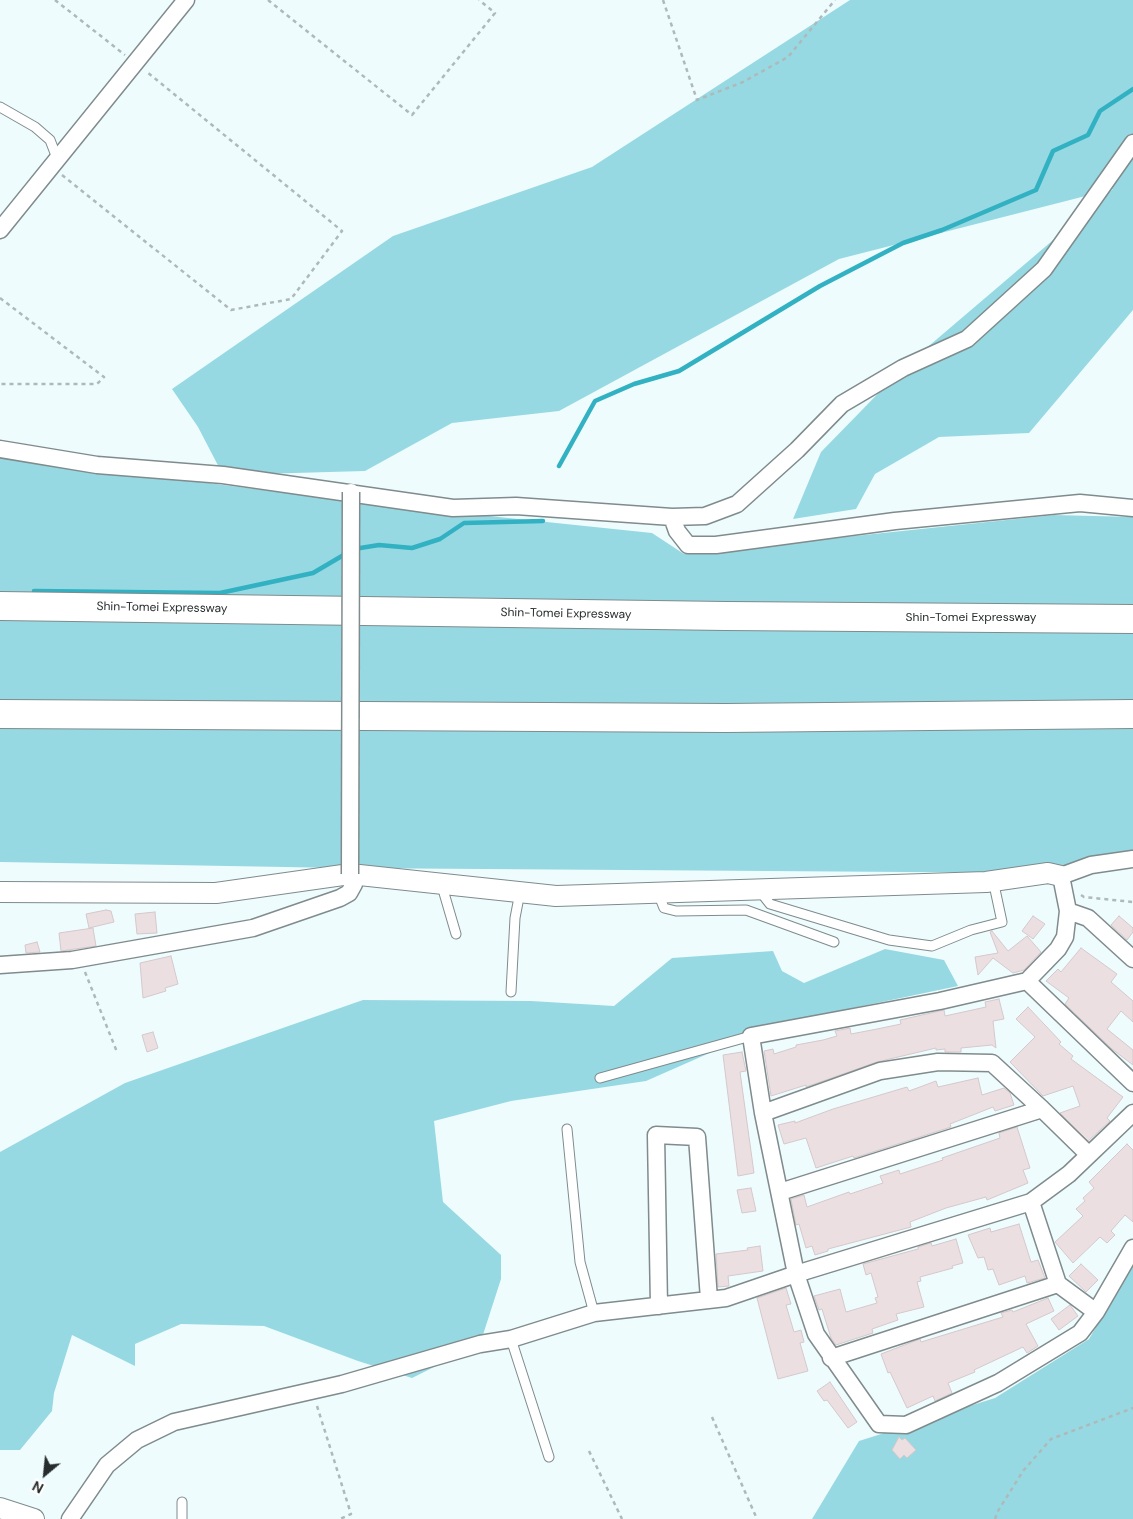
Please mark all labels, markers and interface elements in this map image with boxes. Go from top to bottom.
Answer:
street label: Shin-Tomei Expressway [96,600,228,616]
street label: Shin-Tomei Expressway [500,606,632,622]
street label: Shin-Tomei Expressway [906,611,1036,625]
north arrow [20,1449,70,1499]
text: N [29,1477,47,1498]

